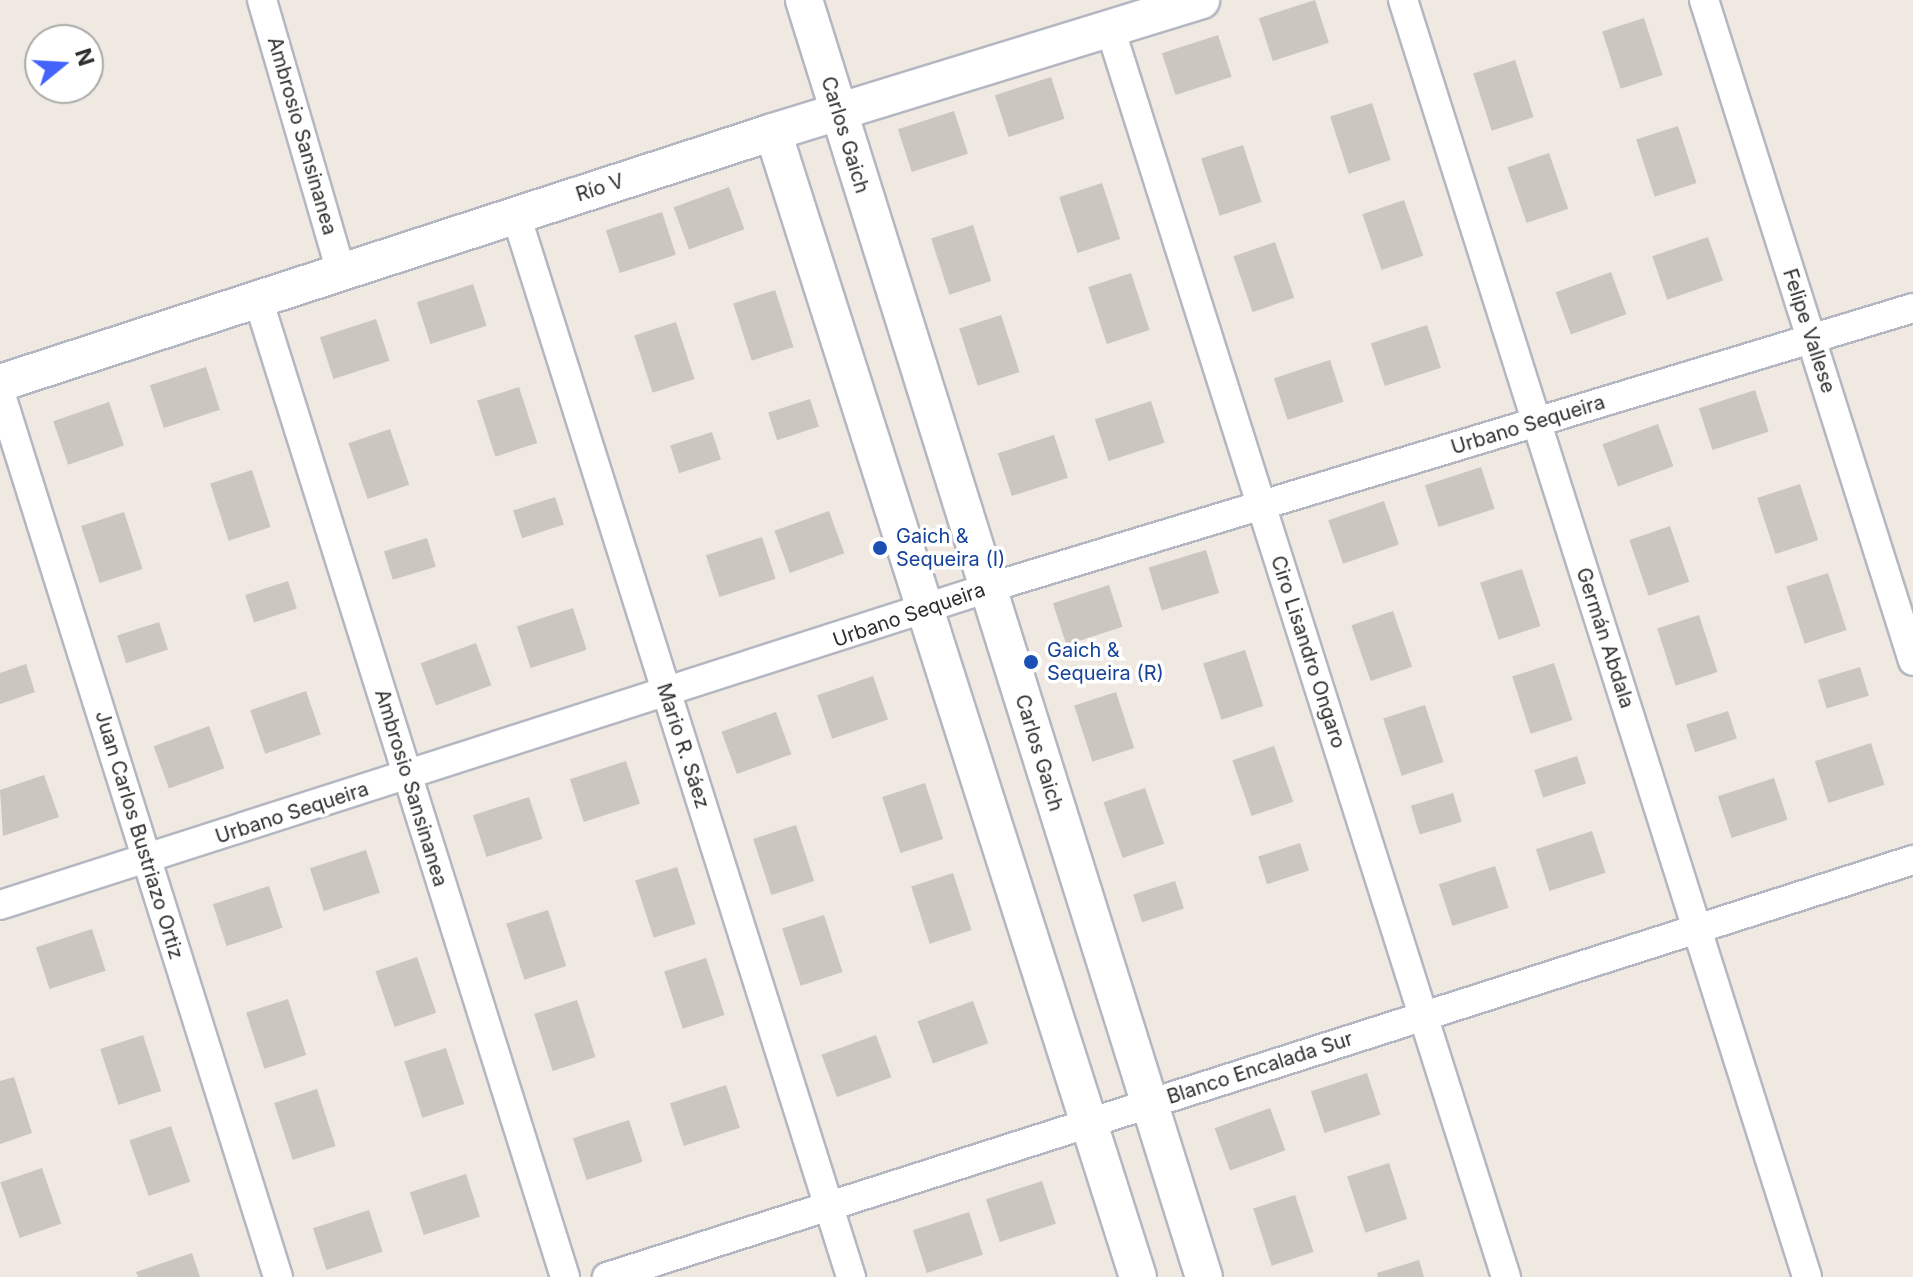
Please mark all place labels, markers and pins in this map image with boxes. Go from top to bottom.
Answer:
place label: Gaich & Sequeira (I) [896,524,1005,571]
marker: Gaich & Sequeira (I) [871,539,889,557]
place label: Gaich & Sequeira (R) [1047,638,1164,685]
marker: Gaich & Sequeira (R) [1022,653,1040,671]

